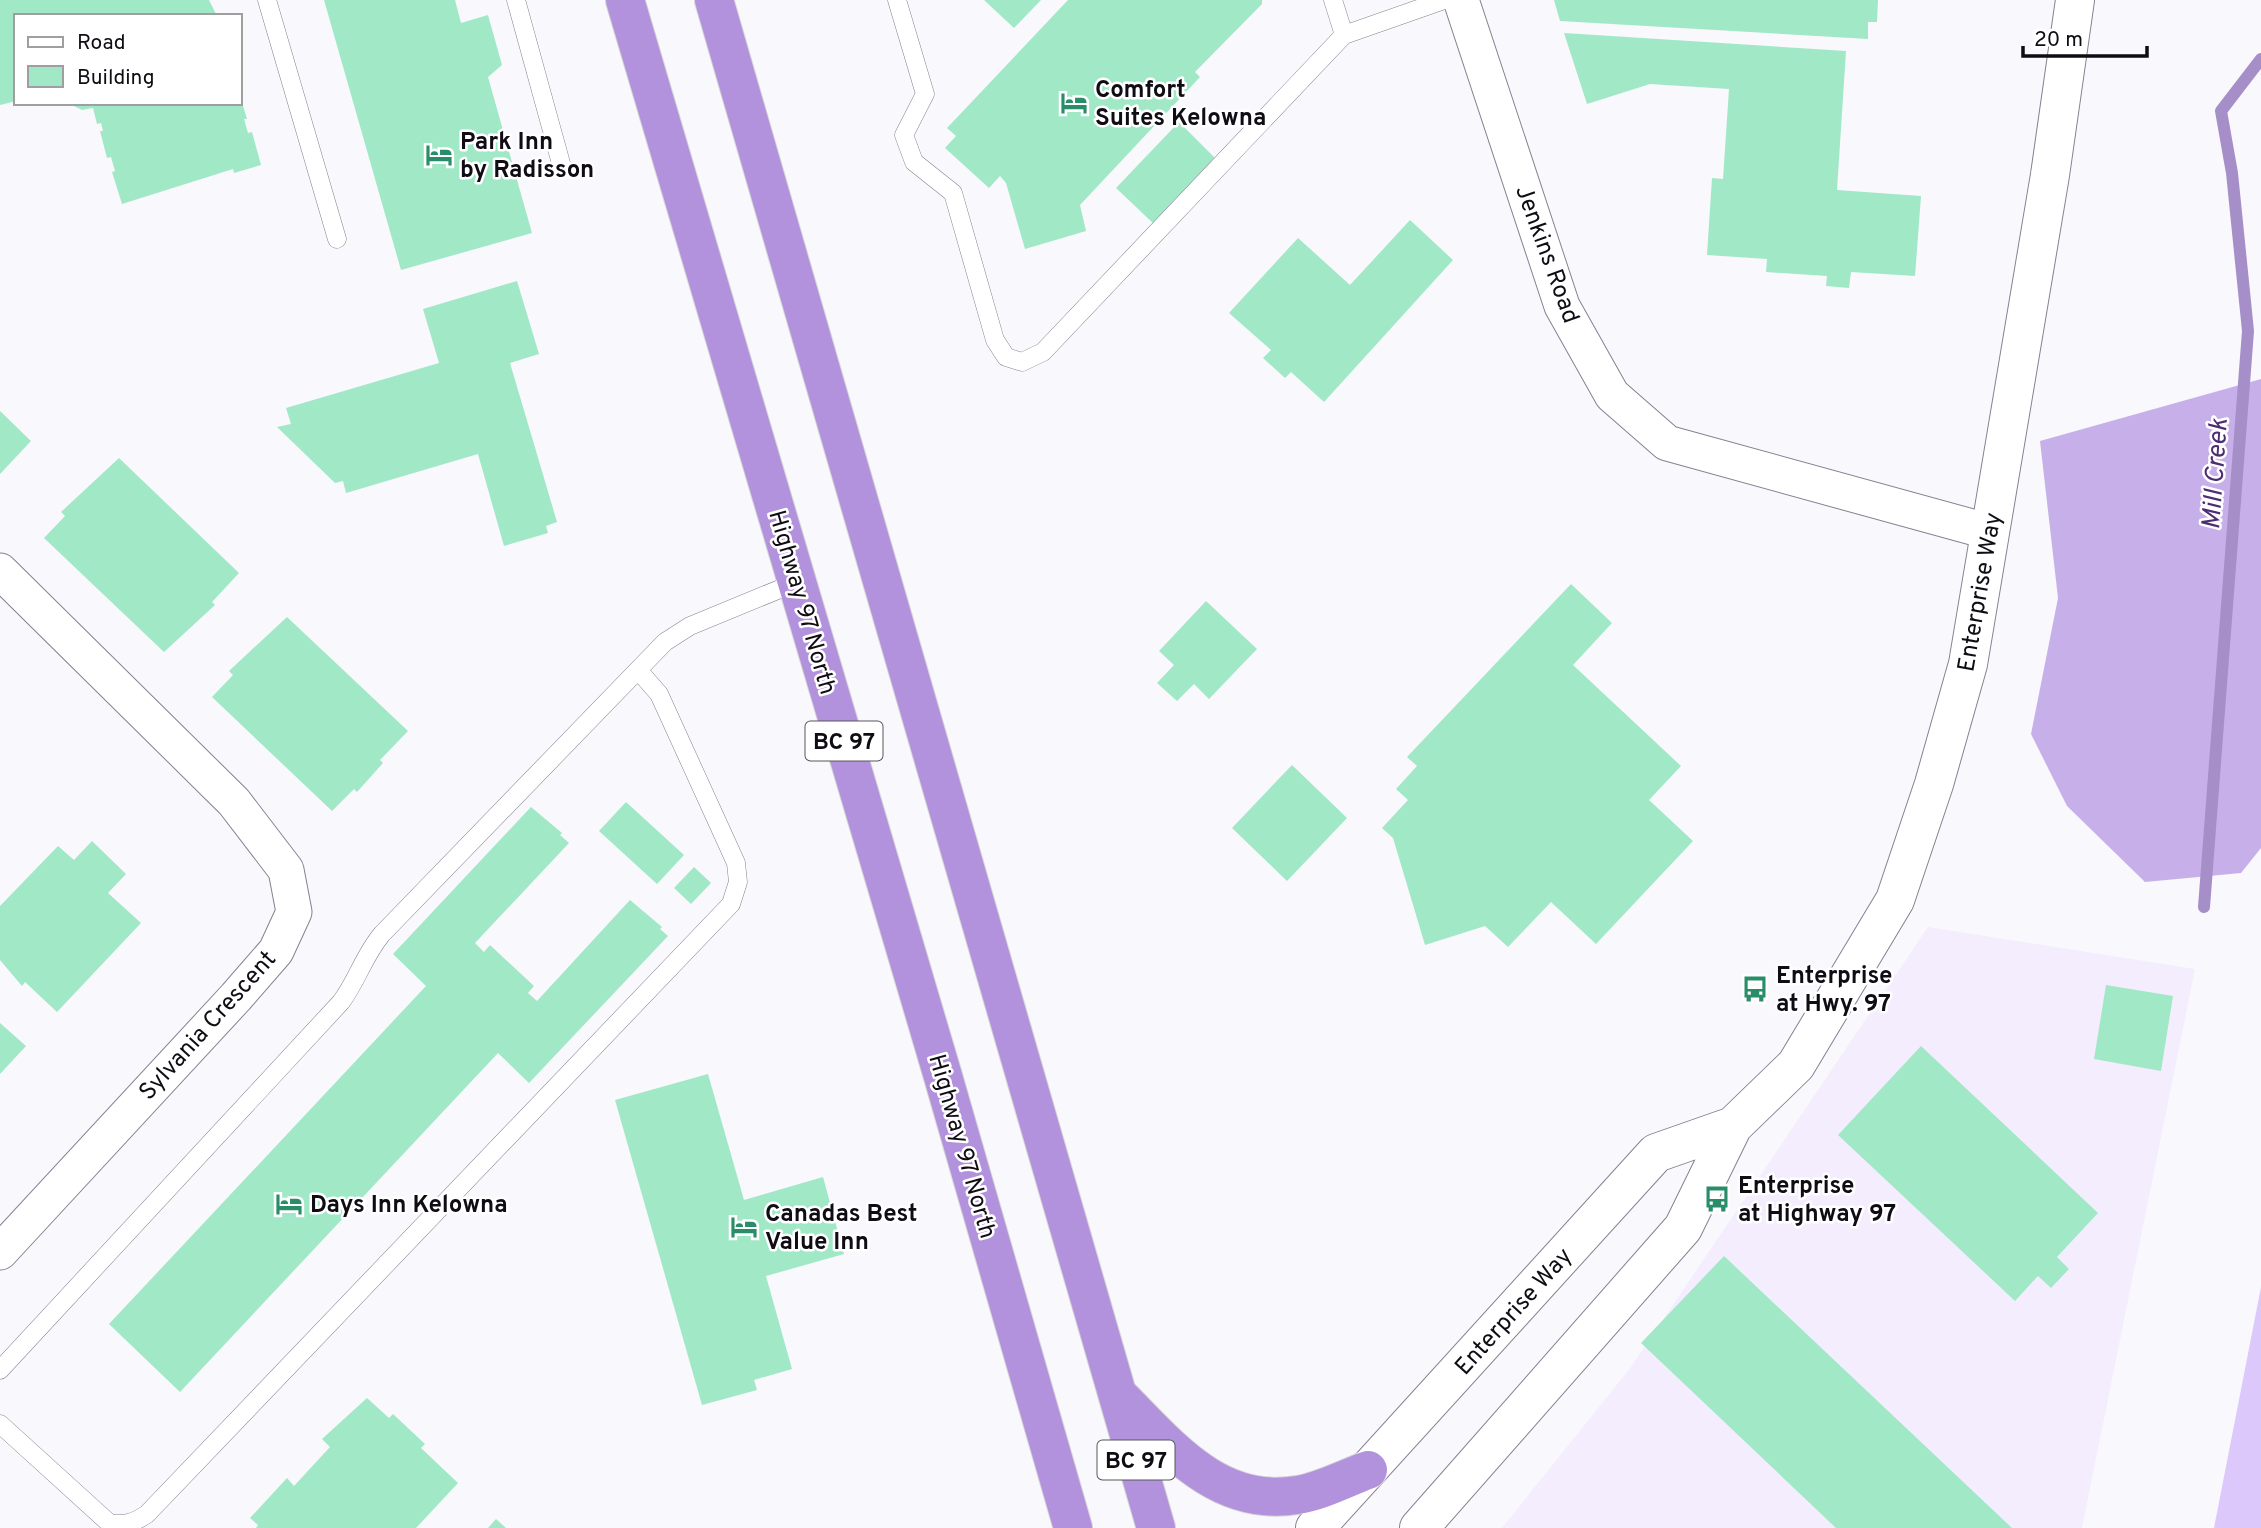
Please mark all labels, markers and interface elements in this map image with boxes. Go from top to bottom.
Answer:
legend [14,14,242,105]
scale bar [2023,14,2147,58]
text: 20 m [2034,27,2083,54]
text: Road [77,30,126,57]
text: Building [77,65,155,92]
place label: Comfort Suites Kelowna [1095,76,1266,134]
hotel icon: Comfort Suites Kelowna [1059,88,1089,118]
place label: Park Inn by Radisson [460,128,594,186]
hotel icon: Park Inn by Radisson [424,140,454,170]
street label: Jenkins Road [1507,182,1585,328]
water label: Mill Creek [2196,417,2237,531]
street label: Highway 97 North [760,507,842,698]
street label: Enterprise Way [1952,510,2010,674]
road number: BC 97 [806,722,882,761]
street label: Sylvania Crescent [133,945,284,1107]
place label: Enterprise at Hwy. 97 [1776,962,1892,1020]
bus stop icon: Enterprise at Hwy. 97 [1740,974,1770,1004]
street label: Highway 97 North [920,1051,1002,1242]
place label: Enterprise at Highway 97 [1738,1172,1896,1230]
bus stop icon: Enterprise at Highway 97 [1702,1184,1732,1214]
hotel icon: Days Inn Kelowna [274,1189,304,1219]
place label: Days Inn Kelowna [310,1191,508,1221]
place label: Canadas Best Value Inn [765,1200,917,1258]
hotel icon: Canadas Best Value Inn [729,1212,759,1242]
street label: Enterprise Way [1449,1242,1580,1382]
road number: BC 97 [1098,1441,1174,1480]

